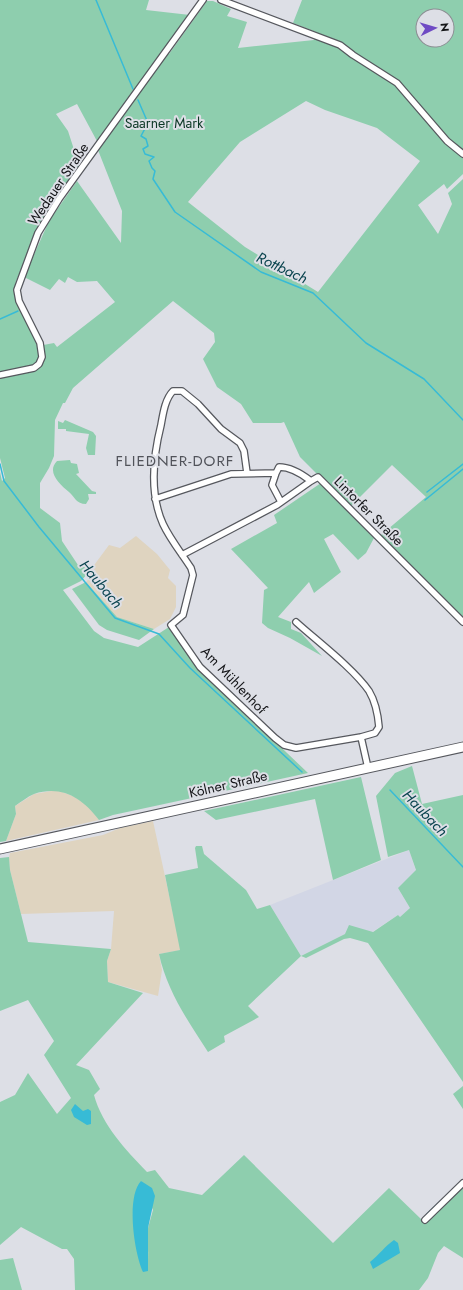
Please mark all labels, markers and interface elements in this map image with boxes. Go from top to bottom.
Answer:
north arrow [415,8,455,48]
text: N [437,22,453,32]
park label: Saarner Mark [125,113,204,133]
street label: Wedauer Straße [23,139,93,229]
water label: Rottbach [253,247,311,289]
district label: FLIEDNER-DORF [116,450,234,472]
street label: Lintorfer Straße [330,472,408,550]
water label: Haubach [74,555,128,613]
street label: Am Mühlenhof [197,642,272,719]
street label: Kölner Straße [187,765,269,803]
water label: Haubach [397,785,453,841]

